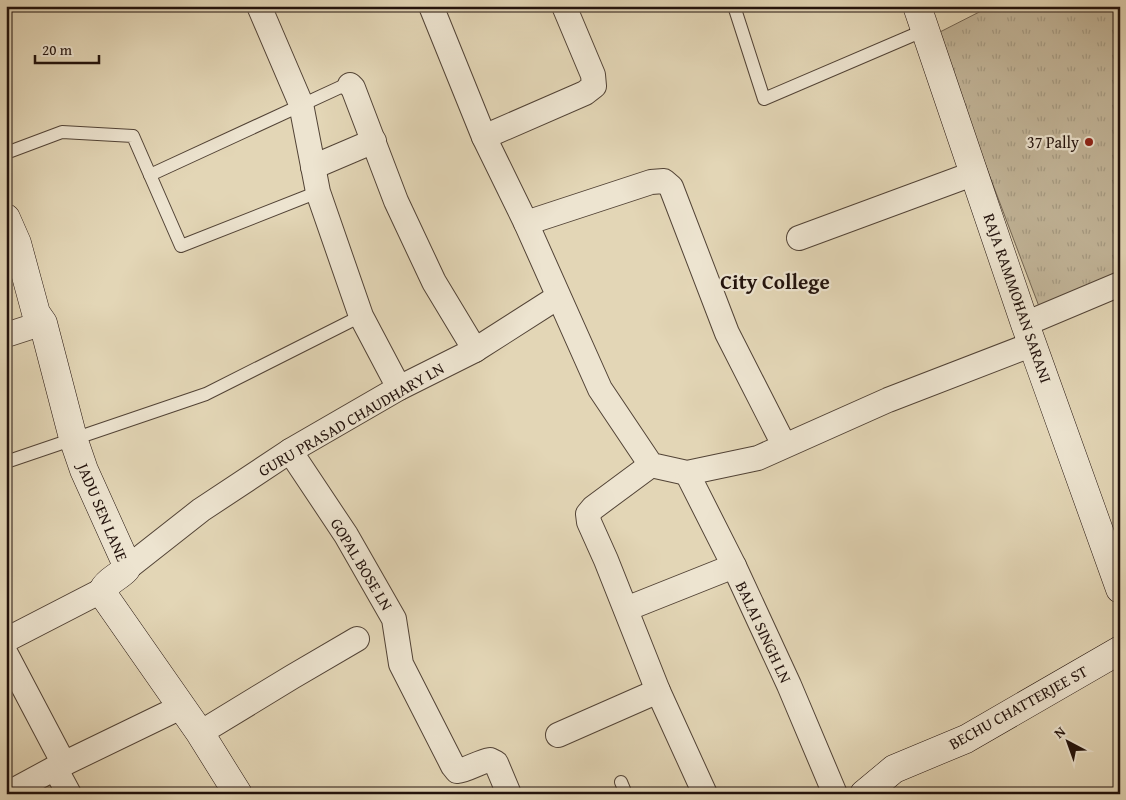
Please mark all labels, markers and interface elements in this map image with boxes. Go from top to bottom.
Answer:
scale bar [35,32,99,64]
text: 20 m [42,39,73,60]
place label: 37 Pally [1027,130,1079,154]
marker: 37 Pally [1083,136,1095,148]
street label: RAJA RAMMOHAN SARANI [978,210,1058,386]
district label: City College [720,266,830,297]
street label: GURU PRASAD CHAUDHARY LN [254,356,449,482]
street label: JADU SEN LANE [71,457,134,565]
street label: GOPAL BOSE LN [325,513,399,615]
street label: BALAI SINGH LN [730,577,798,687]
street label: BECHU CHATTERJEE ST [944,659,1092,755]
north arrow [1044,718,1094,768]
text: N [1049,721,1070,743]

